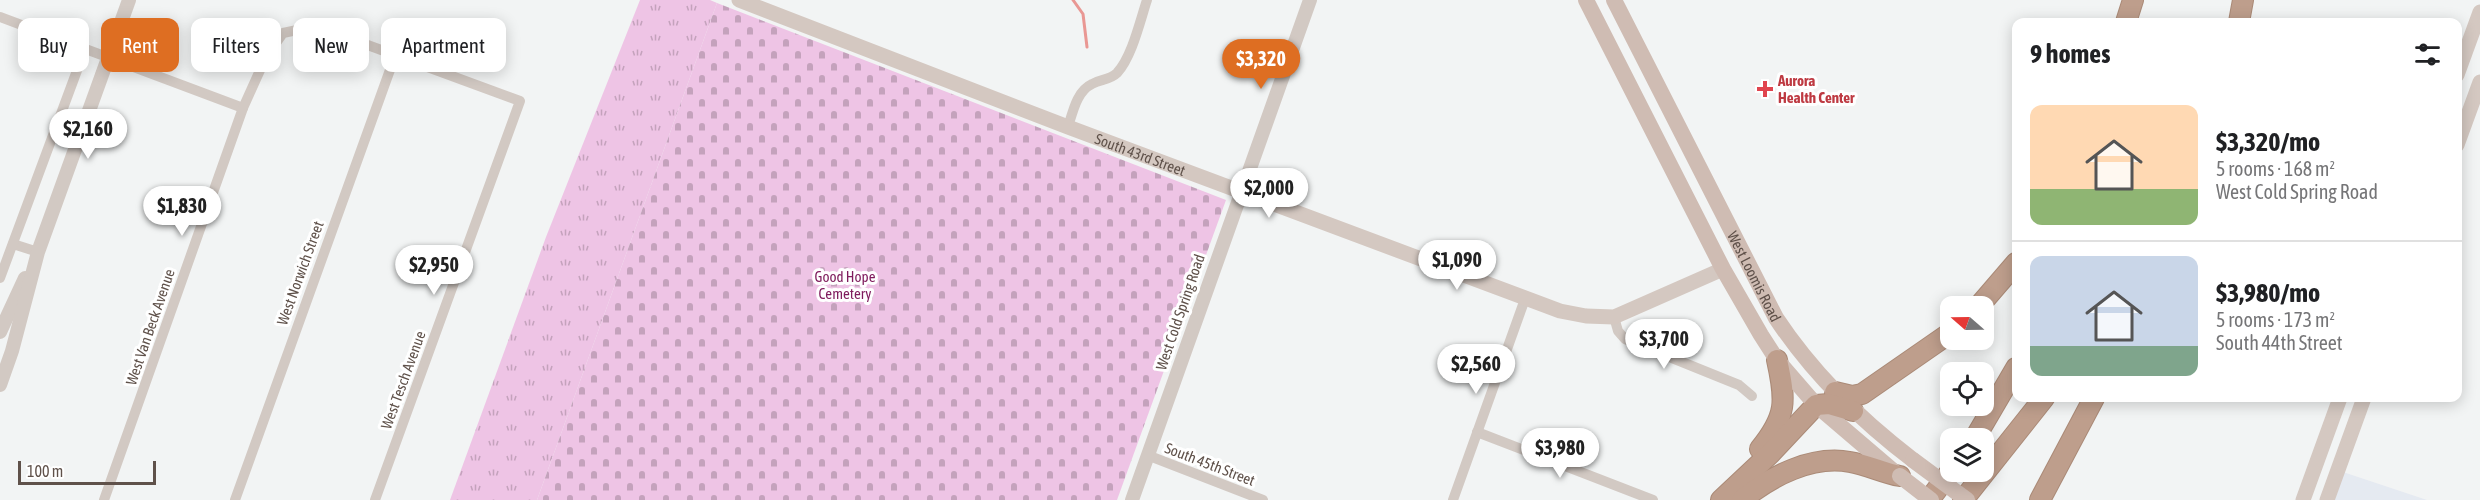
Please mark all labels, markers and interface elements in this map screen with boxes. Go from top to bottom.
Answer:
chip: Buy [18,18,89,72]
chip: Rent [101,18,179,72]
chip: Filters [191,18,281,72]
chip: New [293,18,369,72]
chip: Apartment [381,18,506,72]
icon: filters [2411,38,2444,71]
pin: $3,320 [1212,39,1310,90]
text: 9 homes [2030,39,2110,69]
text: $3,320 [1236,47,1286,70]
place label: Aurora Health Center [1777,72,1855,106]
marker: Aurora Health Center [1756,80,1774,98]
pin: $2,160 [39,109,137,160]
text: $2,160 [63,117,113,140]
text: $3,320/mo [2216,127,2320,157]
street label: South 43rd Street [1093,129,1188,179]
icon: home [2078,129,2150,201]
text: 5 rooms · 168 m² [2216,157,2335,180]
pin: $2,000 [1220,168,1318,219]
text: $2,000 [1244,176,1294,199]
text: West Cold Spring Road [2216,180,2378,203]
pin: $1,830 [133,186,231,237]
text: $1,830 [157,194,207,217]
street label: West Norwich Street [273,219,327,327]
street label: West Loomis Road [1725,228,1785,324]
pin: $1,090 [1408,240,1506,291]
pin: $2,950 [385,245,483,296]
text: $1,090 [1432,248,1482,271]
street label: West Cold Spring Road [1152,252,1208,372]
text: $2,950 [409,253,459,276]
street label: West Van Beck Avenue [122,267,178,387]
park label: Good Hope Cemetery [815,268,876,302]
text: $3,980/mo [2216,278,2320,308]
icon: home [2078,280,2150,352]
north arrow [1940,296,1994,350]
map controls [1940,296,1994,482]
text: 5 rooms · 173 m² [2216,308,2335,331]
pin: $3,700 [1615,319,1713,370]
text: $3,700 [1639,327,1689,350]
street label: West Tesch Avenue [377,328,429,431]
text: South 44th Street [2216,331,2343,354]
pin: $2,560 [1427,344,1525,395]
text: $2,560 [1451,352,1501,375]
button: locate [1940,362,1994,416]
pin: $3,980 [1511,428,1609,479]
button: layers [1940,428,1994,482]
text: $3,980 [1535,436,1585,459]
street label: South 45th Street [1163,439,1257,489]
scale bar [18,458,156,486]
text: 100 m [27,462,63,480]

